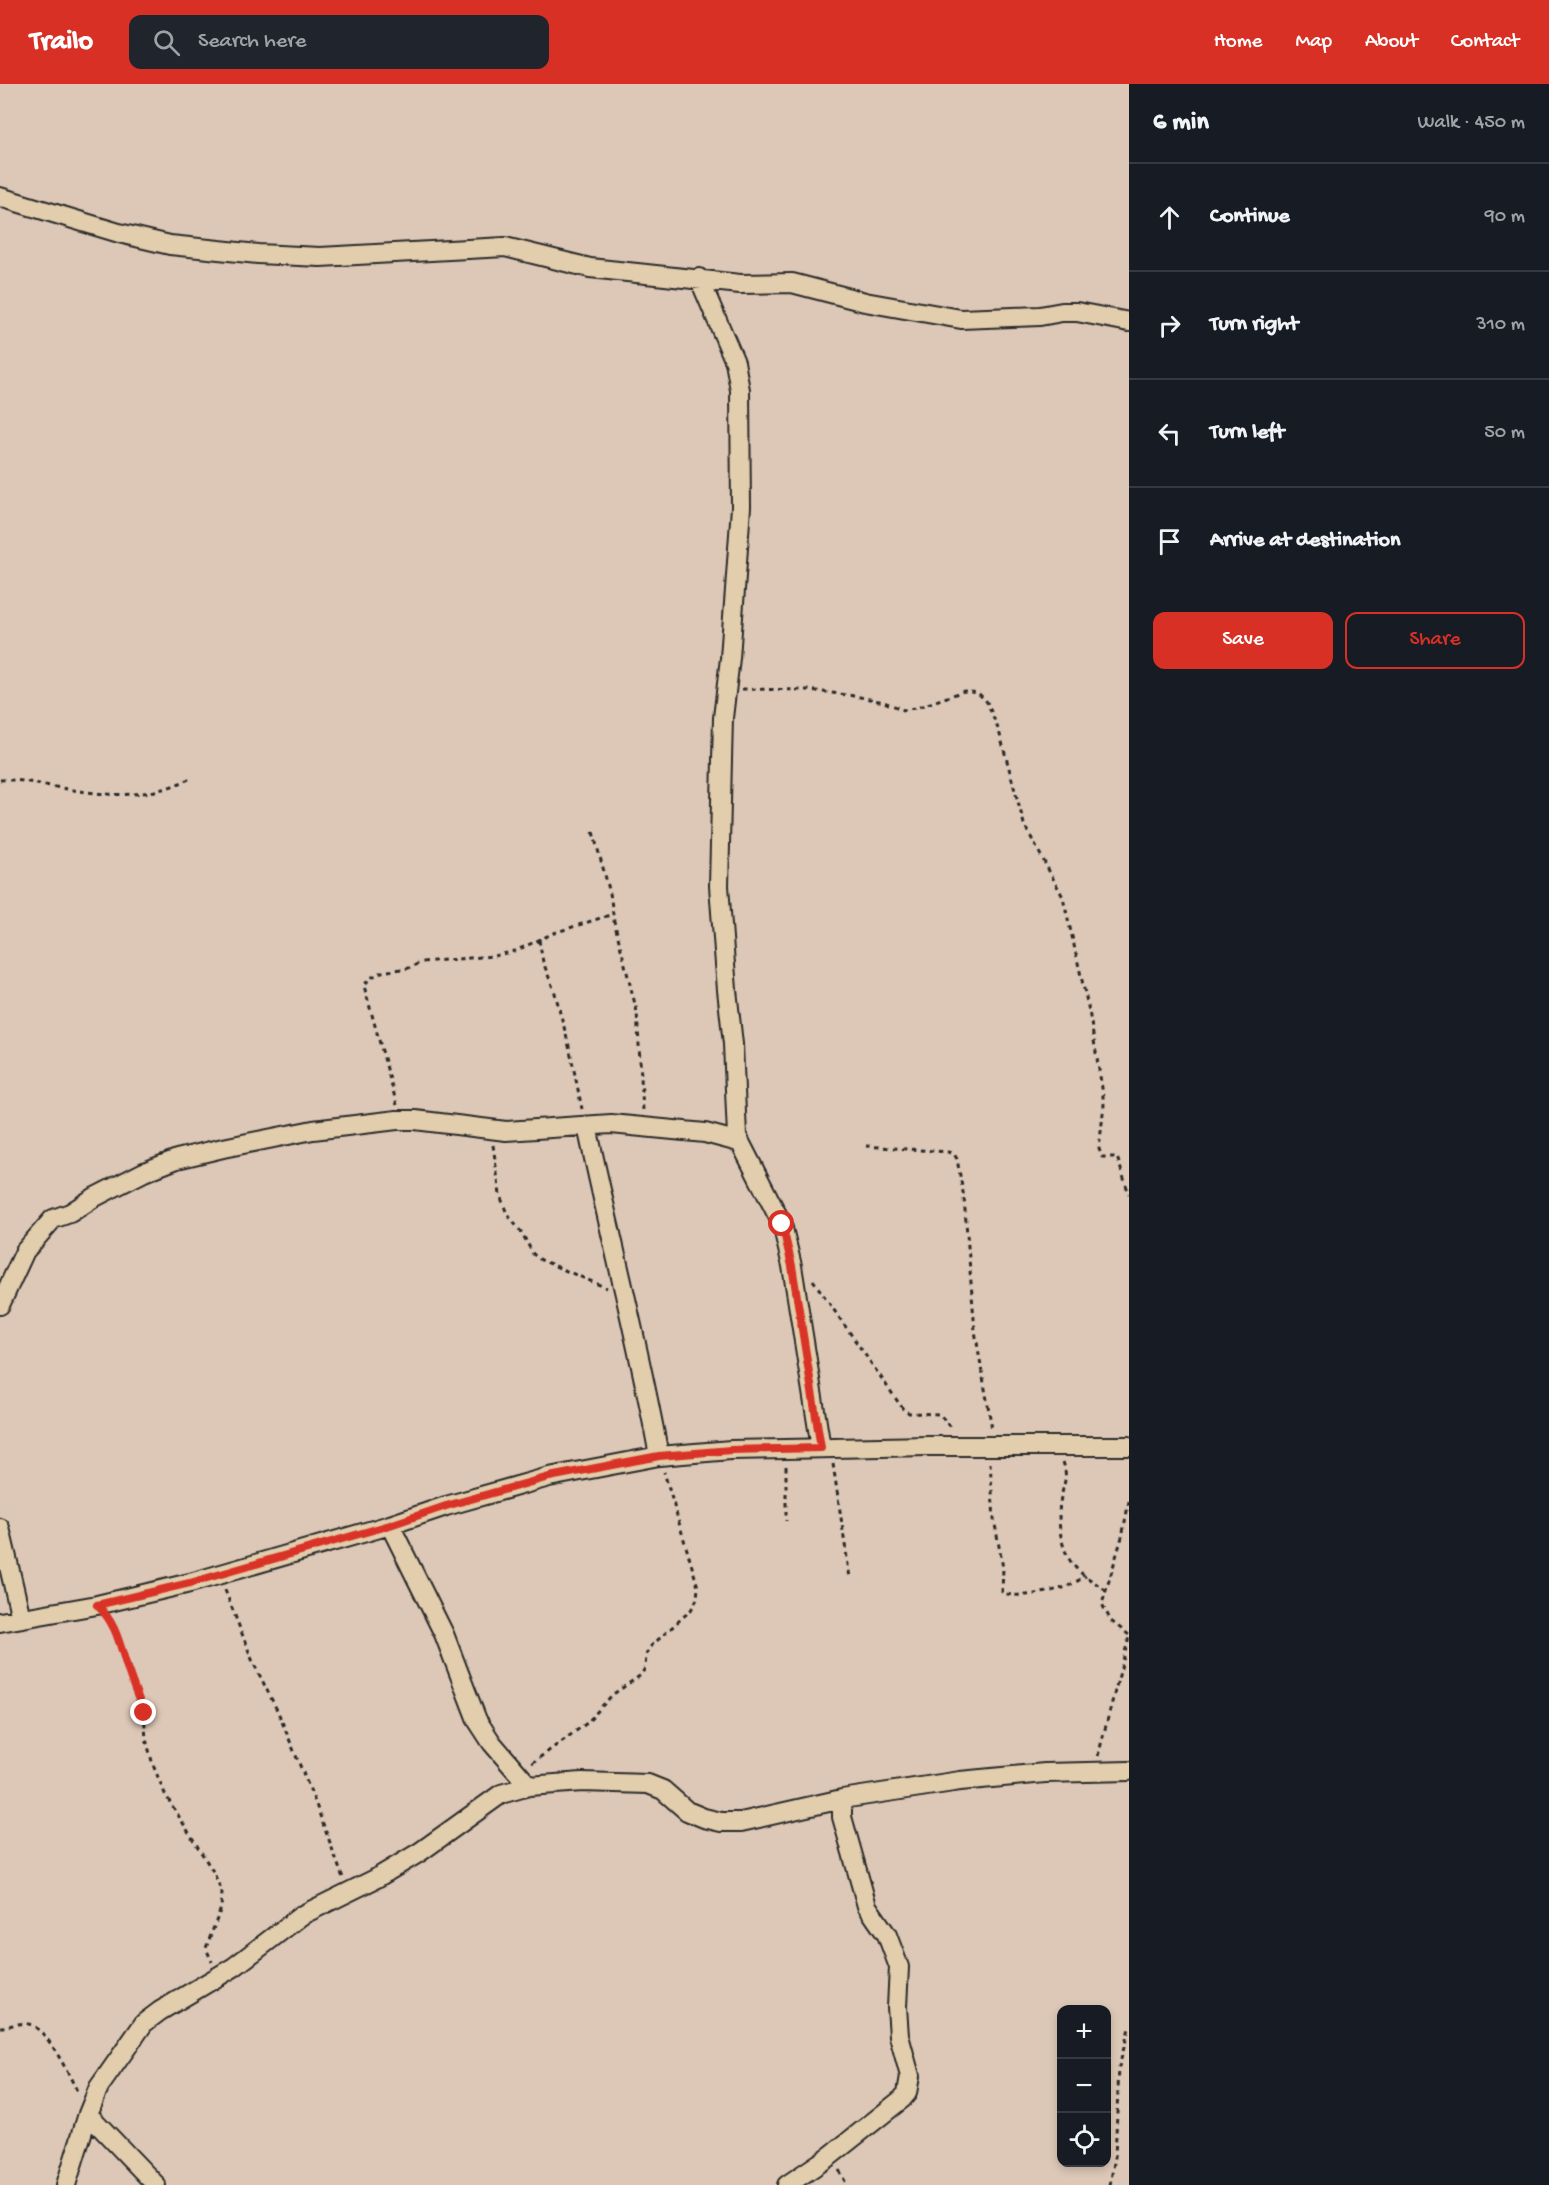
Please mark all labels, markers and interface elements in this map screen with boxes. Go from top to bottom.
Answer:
search box [129,15,549,69]
text: Trailo [30,26,93,59]
icon: search [150,26,183,59]
text: Search here [198,29,306,55]
text: Home [1214,30,1262,55]
text: Map [1295,30,1332,55]
text: About [1365,30,1418,55]
text: Contact [1451,30,1519,55]
text: 6 min [1153,108,1209,139]
text: Walk · 450 m [1418,112,1525,135]
icon: ahead [1153,201,1186,234]
text: Continue [1210,204,1290,230]
text: 90 m [1485,206,1525,229]
icon: right [1153,309,1186,342]
text: Turn right [1210,312,1298,338]
text: 310 m [1476,314,1525,337]
icon: left [1153,417,1186,450]
text: Turn left [1210,420,1284,446]
text: 50 m [1484,422,1525,445]
icon: arrive [1153,525,1186,558]
text: Arrive at destination [1210,528,1400,554]
button: Save [1153,612,1333,669]
button: Share [1345,612,1525,669]
route start [768,1210,794,1236]
route end [130,1699,156,1725]
map controls [1057,2005,1111,2167]
button: + [1057,2005,1111,2059]
button: − [1057,2059,1111,2113]
button: locate [1057,2113,1111,2167]

